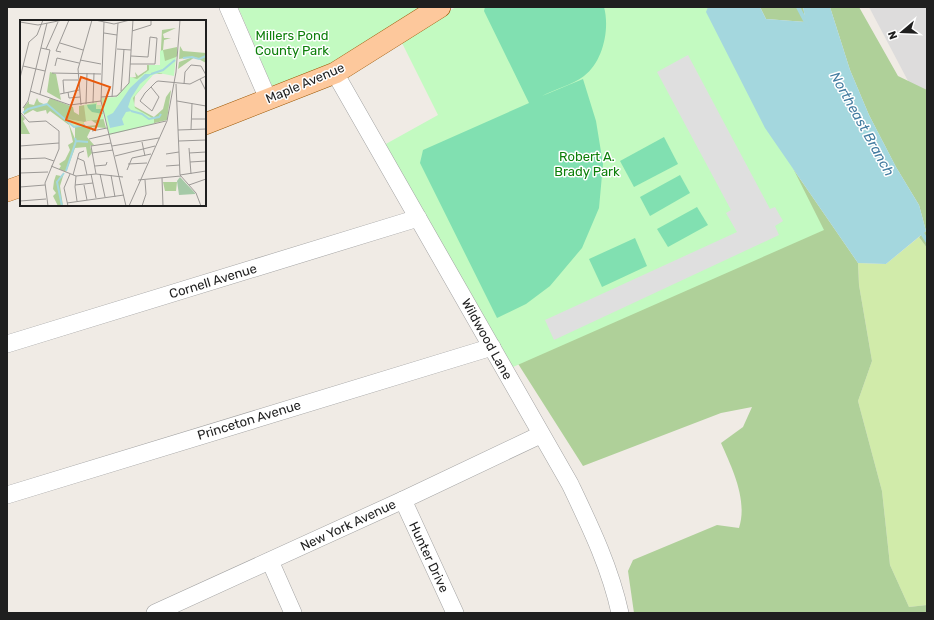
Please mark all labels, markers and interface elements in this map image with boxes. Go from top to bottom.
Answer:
north arrow [882,12,922,52]
inset map [20,20,206,206]
park label: Millers Pond County Park [255,28,329,58]
text: N [886,29,900,41]
street label: Maple Avenue [263,60,347,106]
water label: Northeast Branch [826,69,898,179]
park label: Robert A. Brady Park [554,149,620,179]
street label: Cornell Avenue [167,261,259,301]
street label: Wildwood Lane [459,296,515,382]
street label: Princeton Avenue [195,397,303,443]
street label: New York Avenue [298,496,398,554]
street label: Hunter Drive [406,519,452,595]

